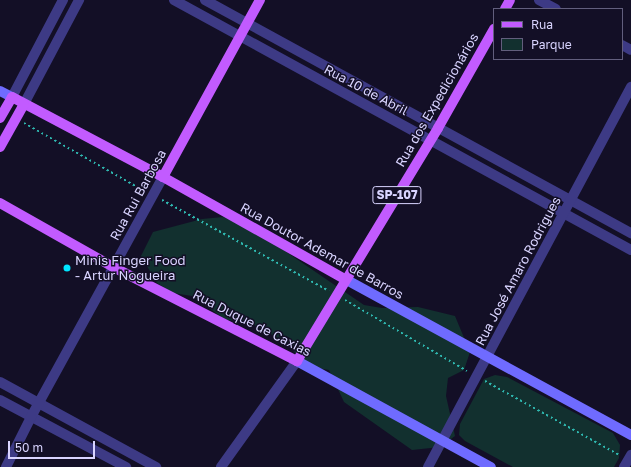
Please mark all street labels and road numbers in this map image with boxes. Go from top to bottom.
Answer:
street label: Rua dos Expedicionários [392,30,482,170]
street label: Rua 10 de Abril [321,61,411,119]
street label: Rua Rui Barbosa [107,147,169,243]
road number: SP-107 [372,185,422,205]
street label: Rua José Amaro Rodrigues [472,194,564,348]
street label: Rua Doutor Ademar de Barros [238,200,406,302]
street label: Rua Duque de Caxias [190,286,314,360]

